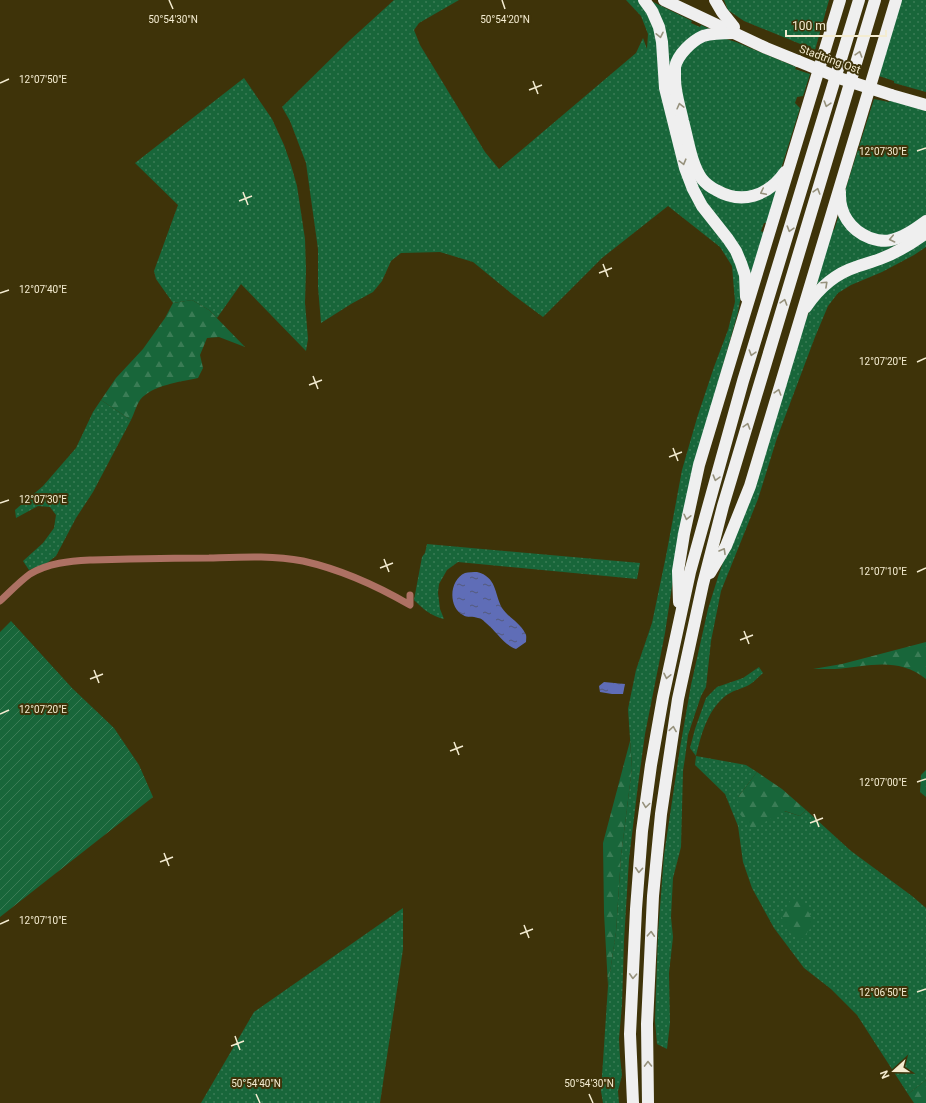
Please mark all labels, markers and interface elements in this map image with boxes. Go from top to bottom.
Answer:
scale bar [786,12,886,38]
text: 50°54'30"N [148,14,198,25]
text: 50°54'20"N [480,14,530,25]
text: 100 m [792,19,826,33]
one-way arrow [656,32,664,38]
street label: Stadtring Ost [797,42,863,77]
one-way arrow [854,50,863,57]
text: 12°07'50"E [19,74,67,85]
one-way arrow [823,101,832,108]
one-way arrow [676,103,684,110]
text: 12°07'30"E [859,146,907,157]
one-way arrow [679,159,687,166]
one-way arrow [760,187,767,195]
one-way arrow [812,188,821,195]
one-way arrow [786,225,795,232]
one-way arrow [889,234,895,243]
one-way arrow [820,281,828,289]
text: 12°07'40"E [19,284,67,295]
one-way arrow [779,299,788,306]
one-way arrow [748,349,757,356]
text: 12°07'20"E [859,356,907,367]
one-way arrow [773,388,782,395]
one-way arrow [742,423,751,430]
one-way arrow [712,474,721,481]
text: 12°07'30"E [19,494,67,505]
one-way arrow [684,514,692,520]
one-way arrow [719,547,726,555]
text: 12°07'10"E [859,566,907,577]
one-way arrow [664,673,672,680]
text: 12°07'20"E [19,704,67,715]
one-way arrow [668,726,677,732]
text: 12°07'00"E [859,777,907,788]
one-way arrow [642,801,651,808]
one-way arrow [634,867,643,873]
text: 12°07'10"E [19,915,67,926]
one-way arrow [647,931,655,937]
one-way arrow [629,973,637,979]
text: 12°06'50"E [859,987,907,998]
north arrow [874,1051,914,1091]
one-way arrow [643,1061,652,1067]
text: N [878,1068,893,1080]
text: 50°54'40"N [231,1078,281,1089]
text: 50°54'30"N [564,1078,614,1089]

